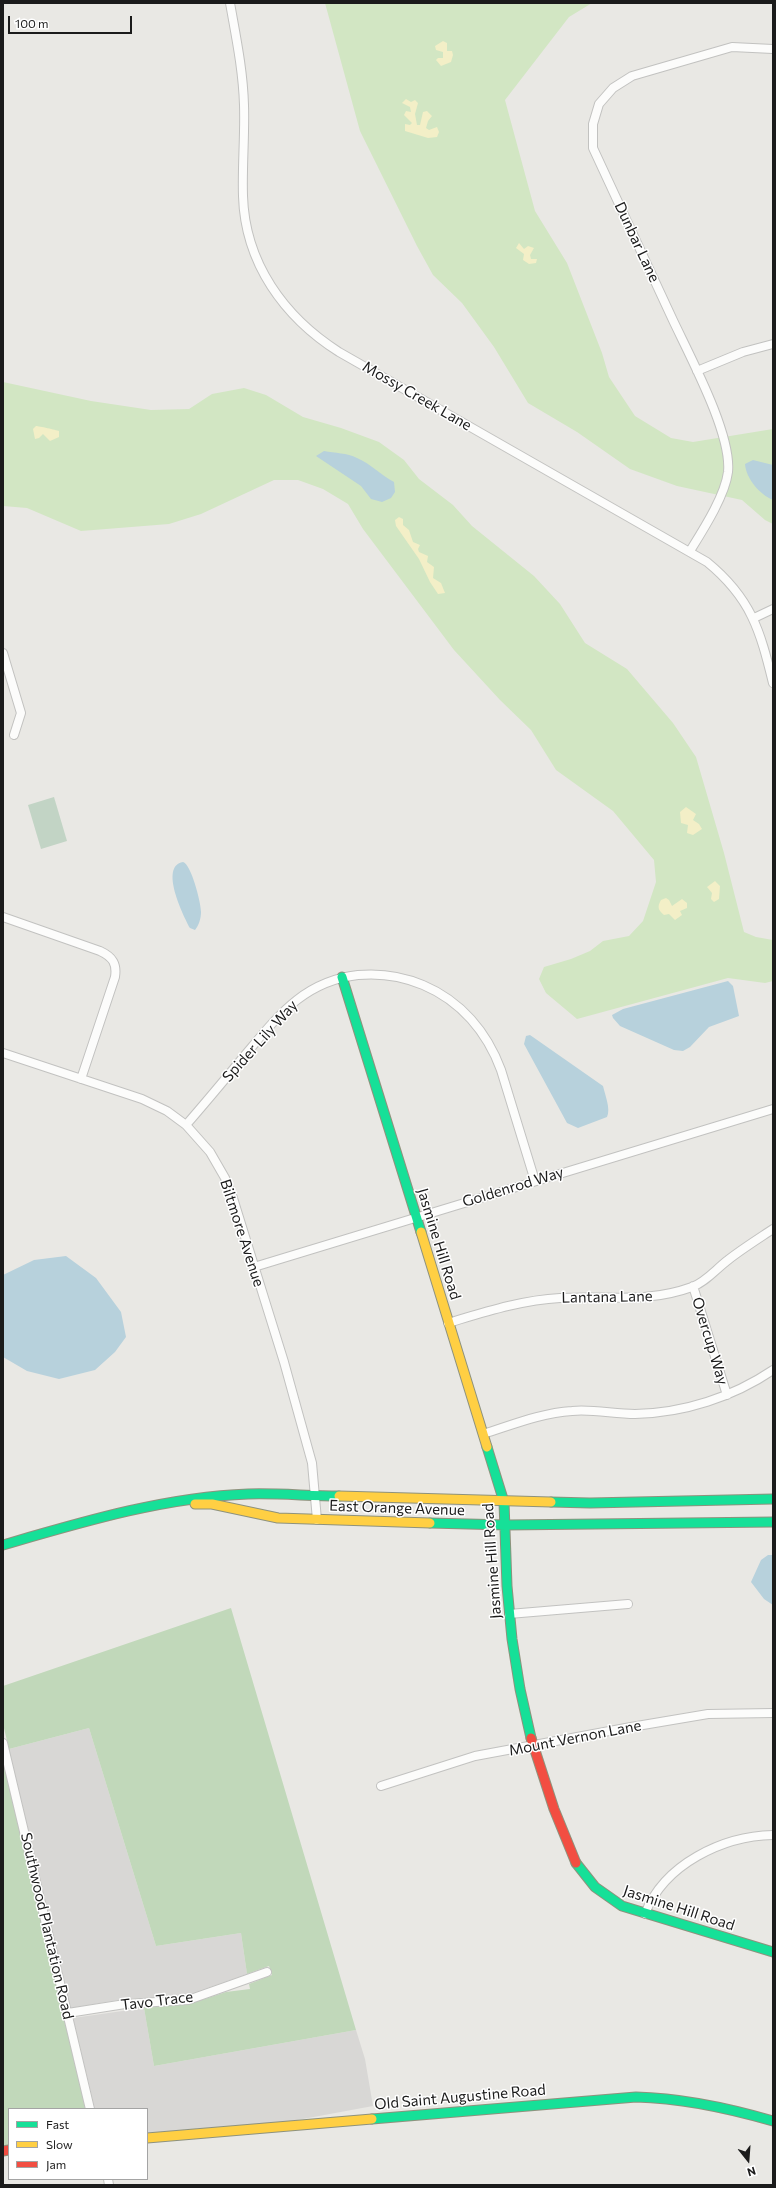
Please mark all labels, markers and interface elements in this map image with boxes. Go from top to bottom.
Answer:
scale bar [10,8,134,34]
text: 100 m [15,16,49,30]
street label: Dunbar Lane [611,199,663,285]
street label: Mossy Creek Lane [359,357,475,435]
street label: Spider Lily Way [219,996,301,1086]
street label: Goldenrod Way [460,1163,566,1211]
street label: Biltmore Avenue [216,1177,268,1289]
street label: Jasmine Hill Road [413,1186,465,1302]
street label: Lantana Lane [561,1287,653,1307]
street label: Overcup Way [688,1295,732,1387]
street label: East Orange Avenue [329,1497,465,1519]
street label: Jasmine Hill Road [479,1503,505,1619]
street label: Mount Vernon Lane [507,1716,643,1760]
street label: Southwood Plantation Road [17,1831,77,2021]
street label: Jasmine Hill Road [621,1882,737,1934]
street label: Tavo Trace [120,1988,194,2014]
street label: Old Saint Augustine Road [374,2081,546,2113]
legend [8,2108,148,2180]
text: Fast [46,2117,69,2131]
text: Slow [46,2137,73,2151]
north arrow [728,2140,768,2180]
text: Jam [46,2157,66,2171]
text: N [746,2165,758,2179]

